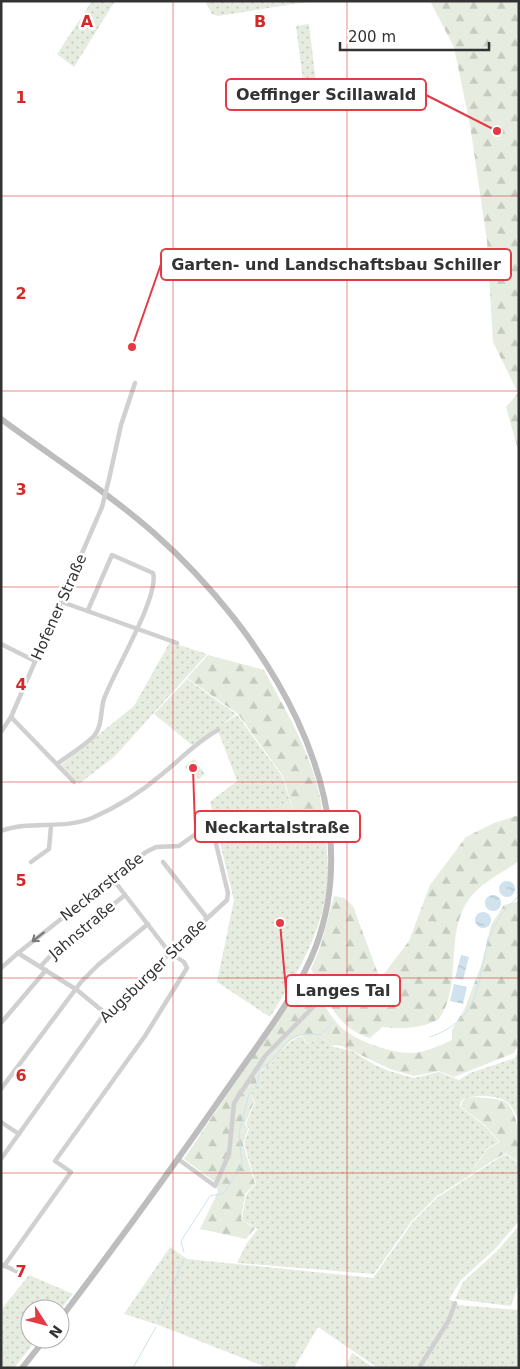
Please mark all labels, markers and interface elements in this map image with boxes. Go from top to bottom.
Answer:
text: A [81,12,94,31]
text: B [254,12,266,31]
scale bar [340,20,489,52]
text: 200 m [348,28,396,46]
callout: Oeffinger Scillawald [226,79,426,110]
text: Oeffinger Scillawald [236,85,416,104]
text: 1 [15,88,27,107]
callout: Garten- und Landschaftsbau Schiller [161,249,511,280]
text: Garten- und Landschaftsbau Schiller [171,255,501,274]
text: 2 [15,284,27,303]
text: 3 [15,480,27,499]
street label: Hofener Straße [28,551,90,663]
text: 4 [15,675,27,694]
callout: Neckartalstraße [195,811,360,842]
text: Neckartalstraße [204,818,350,837]
street label: Neckarstraße [57,849,147,925]
text: 5 [15,871,27,890]
street label: Jahnstraße [45,897,119,963]
street label: Augsburger Straße [96,915,210,1027]
one-way arrow [31,932,44,943]
callout: Langes Tal [286,975,400,1006]
text: Langes Tal [296,981,390,1000]
text: 6 [15,1066,27,1085]
text: 7 [15,1262,27,1281]
north arrow [20,1299,70,1349]
text: N [46,1322,65,1341]

